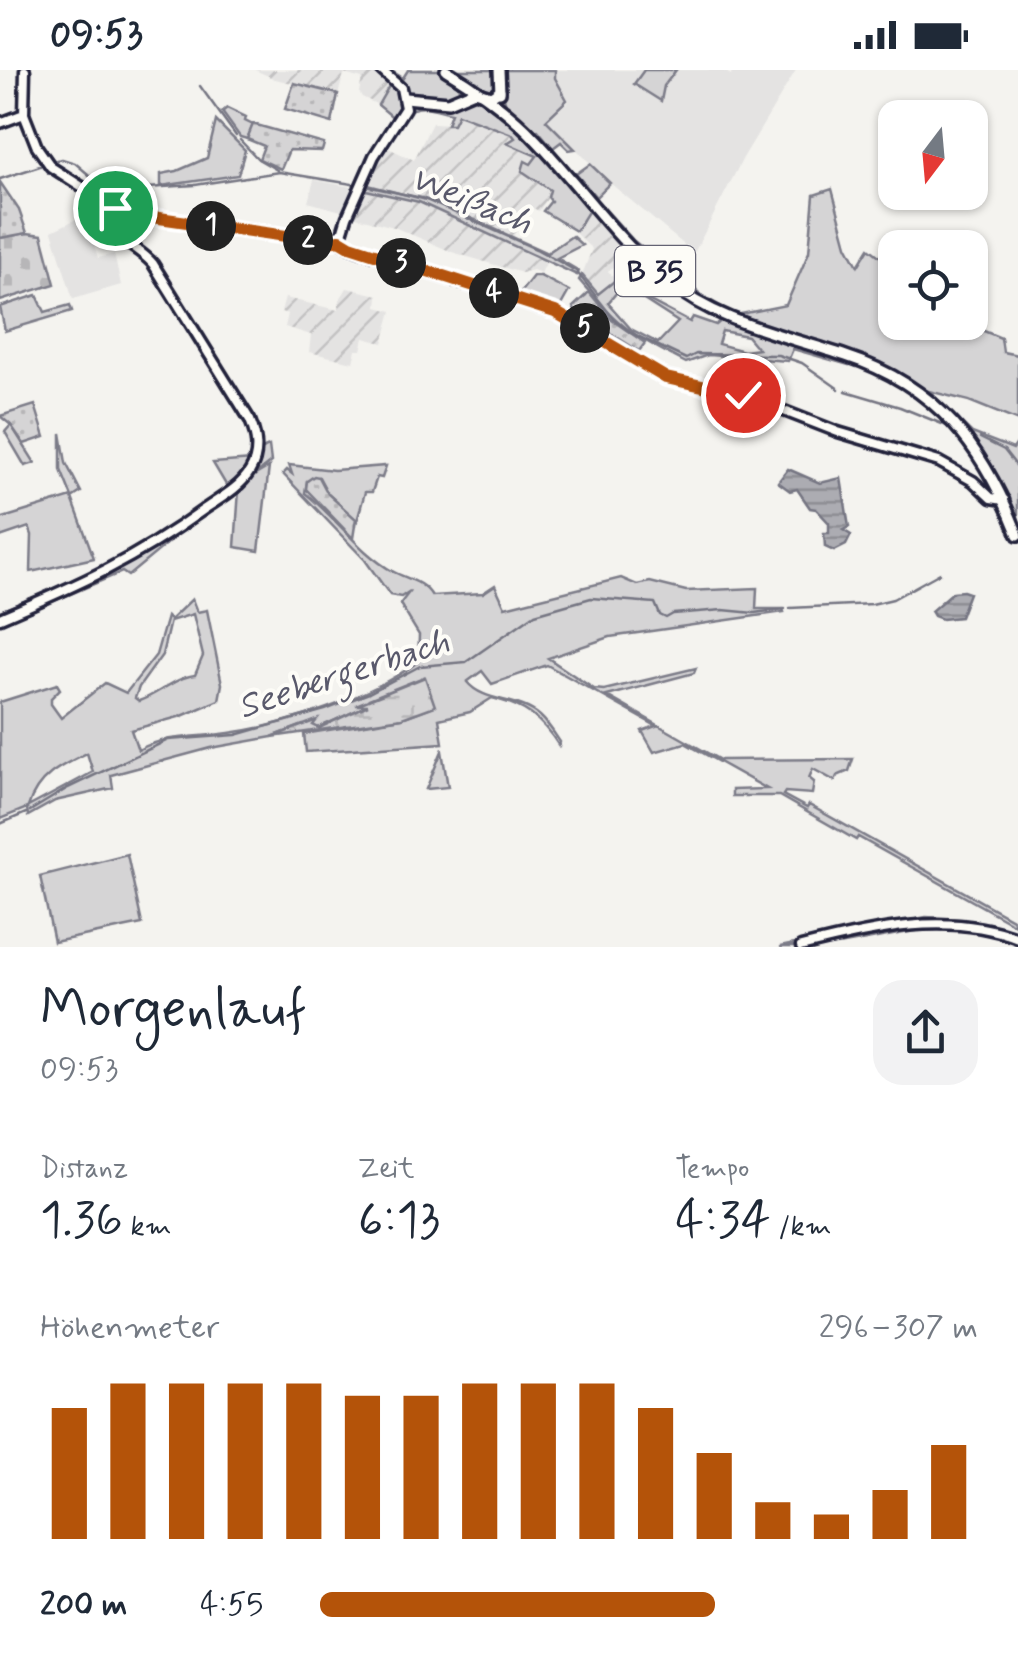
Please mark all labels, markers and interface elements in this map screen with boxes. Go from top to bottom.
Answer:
text: 09:53 [50,11,143,60]
north arrow [878,100,988,210]
map controls [878,100,988,340]
water label: Weißach [404,156,539,246]
pin [73,166,158,251]
icon: arrive [88,181,143,236]
pin: 1 [186,201,236,251]
text: 1 [205,207,217,244]
pin: 2 [283,215,333,265]
text: 2 [301,221,315,258]
button: locate [878,230,988,340]
pin: 3 [376,238,426,288]
text: 3 [395,244,407,281]
road number: B 35 [615,246,695,296]
pin: 4 [469,268,519,318]
text: 4 [486,274,502,311]
pin: 5 [560,303,610,353]
text: 5 [577,309,593,346]
pin [701,353,786,438]
icon: check [716,368,771,423]
water label: Seebergerbach [232,619,456,735]
text: Morgenlauf [40,975,307,1047]
button: share [873,980,978,1085]
text: 09:53 [40,1049,118,1091]
text: Distanz [40,1151,128,1188]
text: Zeit [358,1151,415,1188]
text: Tempo [675,1151,749,1188]
text: 1.36 [40,1188,123,1254]
text: 6:13 [358,1188,440,1254]
text: 4:34 [675,1188,771,1254]
text: km [123,1209,171,1246]
text: /km [771,1209,831,1246]
text: Höhenmeter [40,1307,219,1349]
text: 296–307 m [819,1307,978,1349]
text: 200 m [40,1584,127,1626]
text: 4:55 [200,1584,263,1626]

